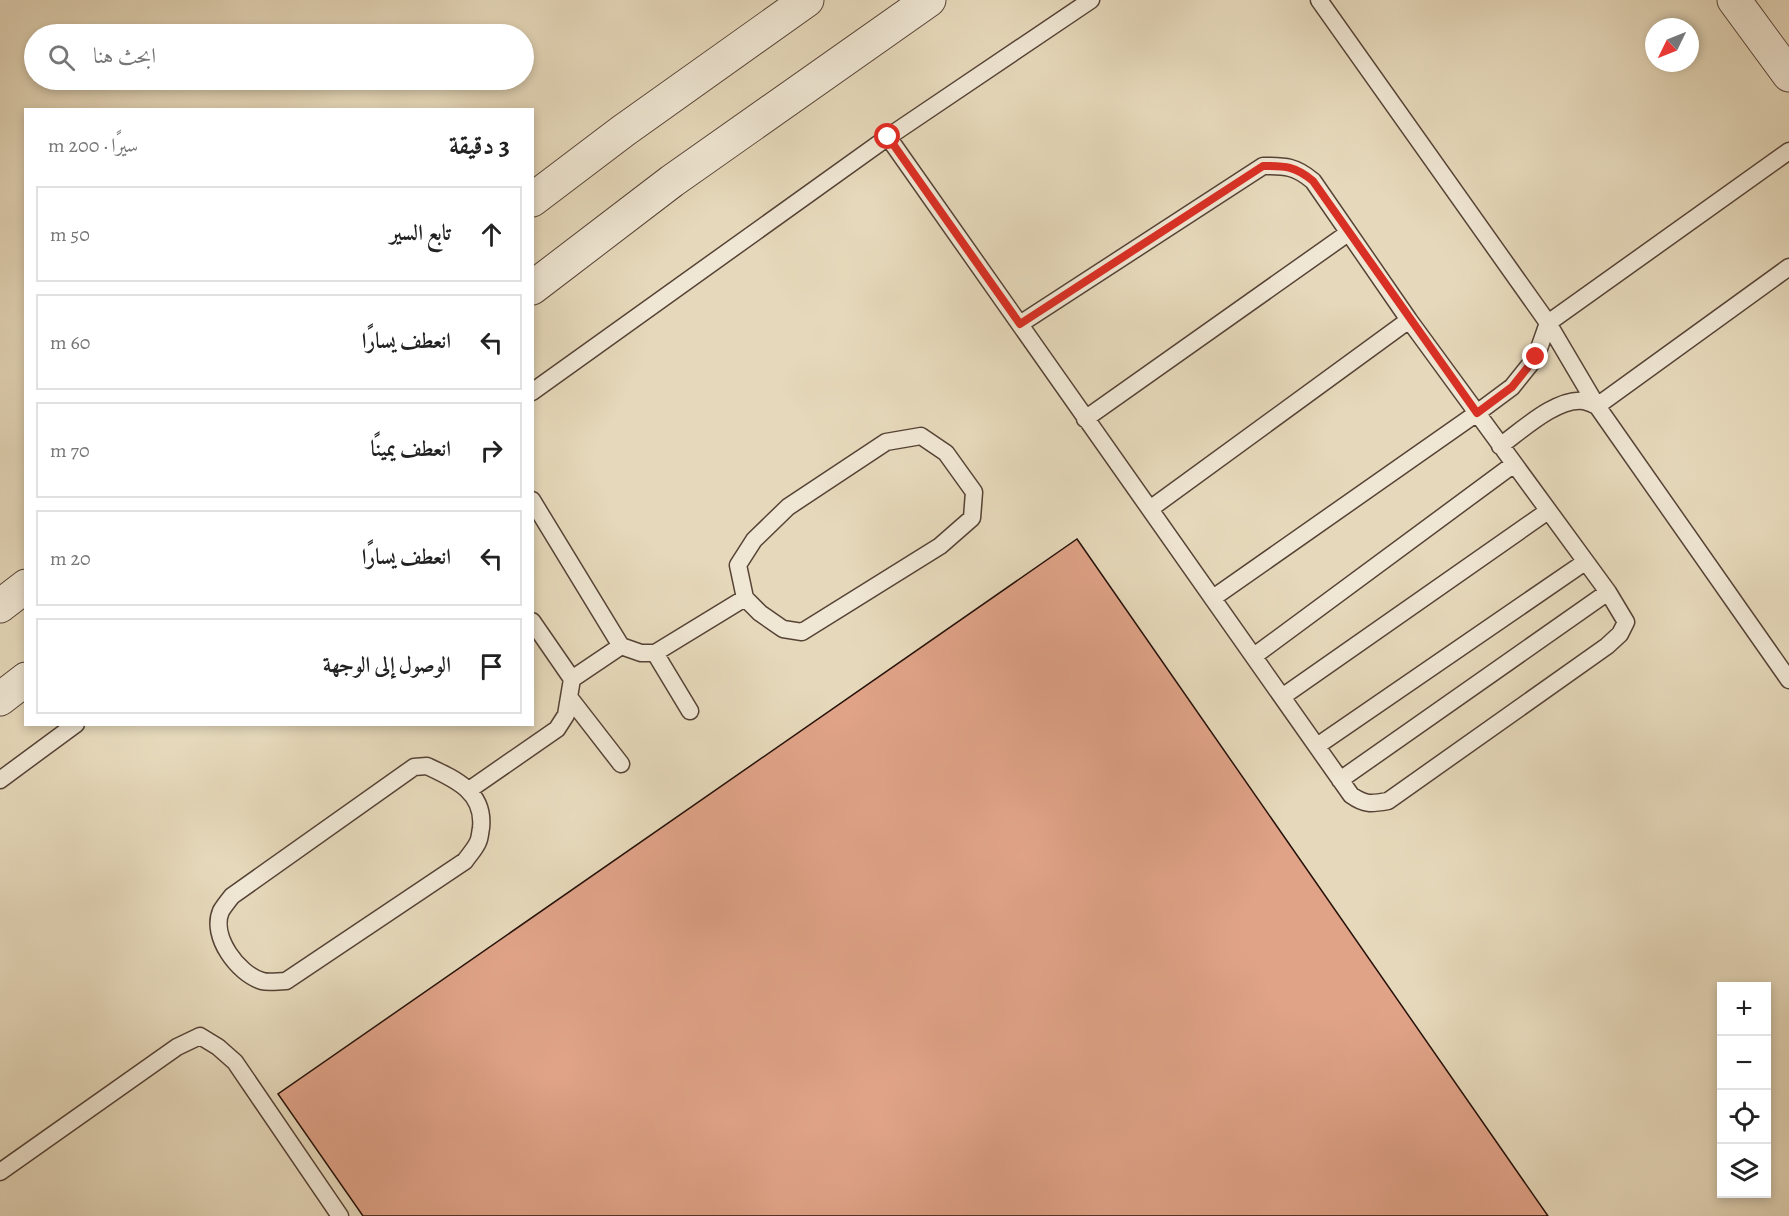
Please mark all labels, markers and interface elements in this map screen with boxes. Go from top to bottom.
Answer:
north arrow [1645,18,1699,72]
search box [24,24,534,90]
icon: search [45,41,78,74]
text: ابحث هنا [93,41,156,71]
route start [874,123,900,149]
text: 3 دقيقة [449,128,510,163]
text: سيرًا · 200 m [48,132,138,159]
text: تابع السير [390,218,451,248]
icon: ahead [475,218,508,251]
text: 50 m [50,221,90,248]
text: انعطف يسارًا [362,326,451,356]
icon: left [475,326,508,359]
text: 60 m [50,329,91,356]
route end [1522,343,1548,369]
text: انعطف يمينًا [371,434,451,464]
icon: right [475,434,508,467]
text: 70 m [50,437,90,464]
text: انعطف يسارًا [362,542,451,572]
icon: left [475,542,508,575]
text: 20 m [50,545,91,572]
text: الوصول إلى الوجهة [323,650,451,680]
icon: arrive [475,650,508,683]
map controls [1717,982,1771,1198]
button: + [1717,982,1771,1036]
button: − [1717,1036,1771,1090]
button: locate [1717,1090,1771,1144]
button: layers [1717,1144,1771,1198]

